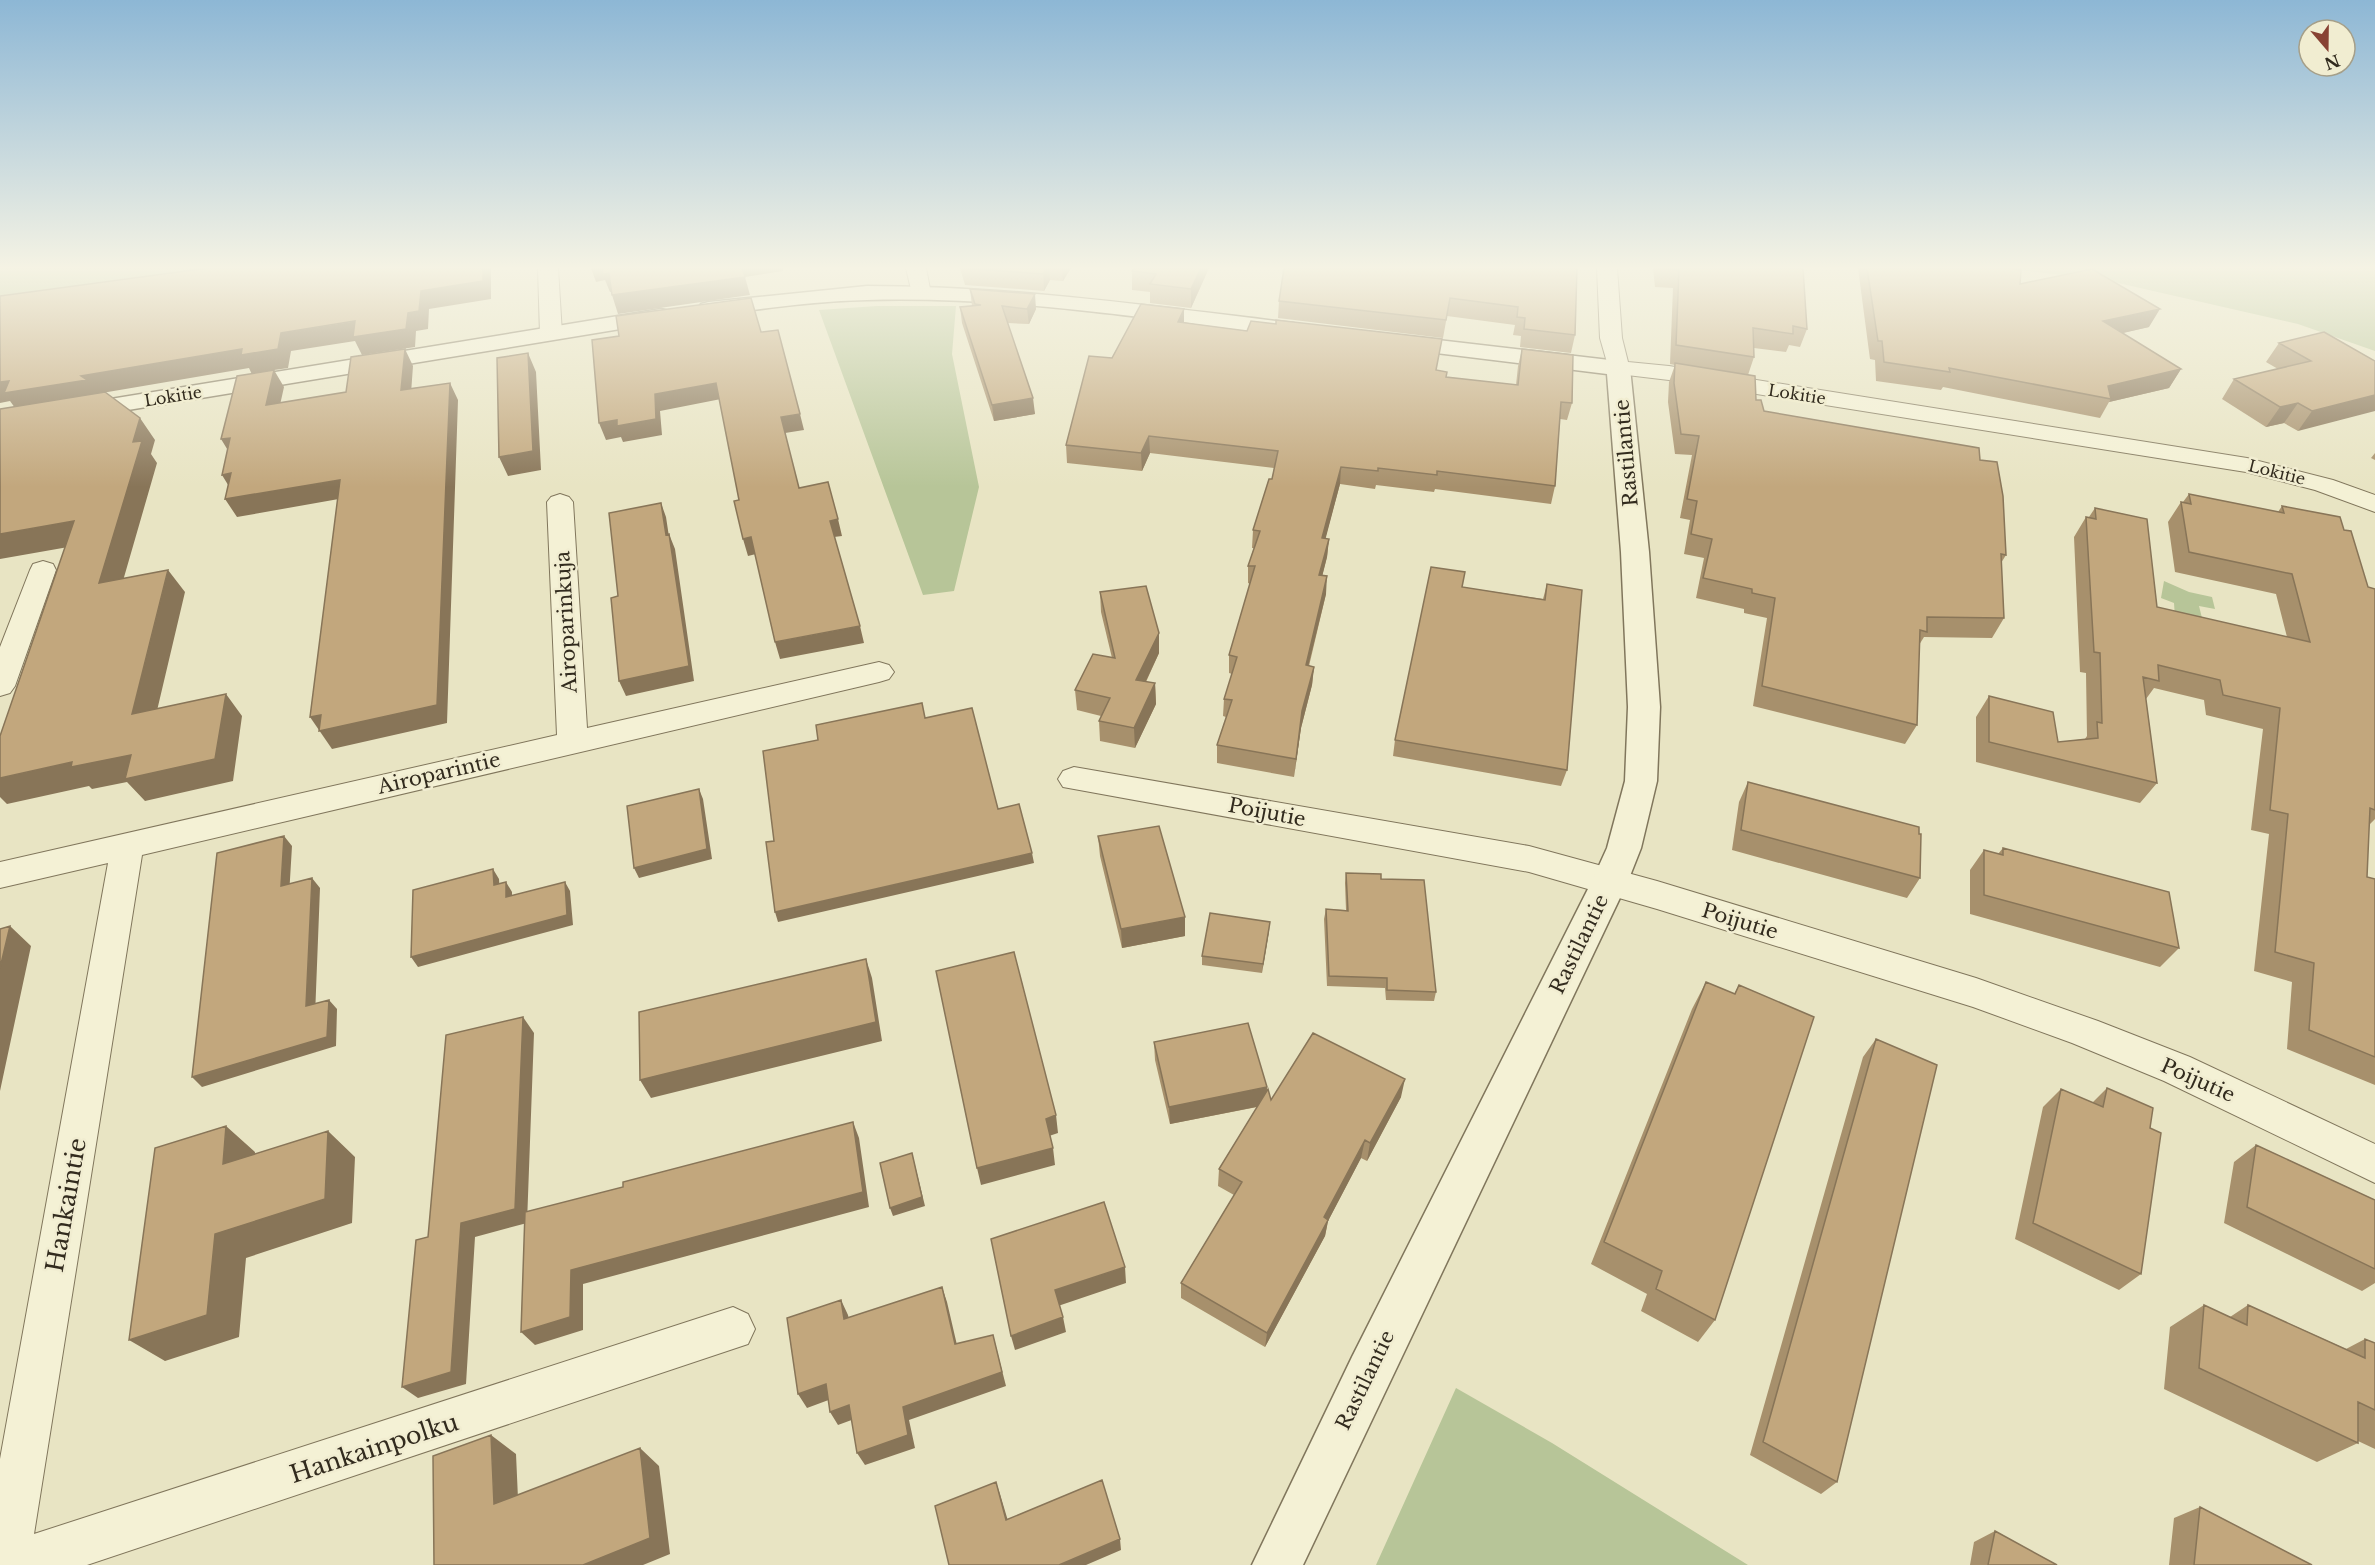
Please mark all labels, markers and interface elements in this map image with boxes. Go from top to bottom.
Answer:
north arrow [2297,18,2357,78]
text: N [2322,50,2343,74]
street label: Lokitie [1767,380,1827,408]
street label: Lokitie [143,382,203,410]
street label: Rastilantie [1609,398,1643,508]
street label: Lokitie [2246,455,2308,489]
street label: Airoparinkuja [550,549,582,695]
street label: Airoparintie [374,747,503,799]
street label: Poijutie [1226,793,1308,831]
street label: Rastilantie [1545,890,1613,998]
street label: Poijutie [1699,898,1781,944]
street label: Poijutie [2157,1053,2239,1107]
street label: Hankaintie [40,1136,92,1274]
street label: Rastilantie [1331,1326,1399,1434]
street label: Hankainpolku [286,1407,462,1489]

